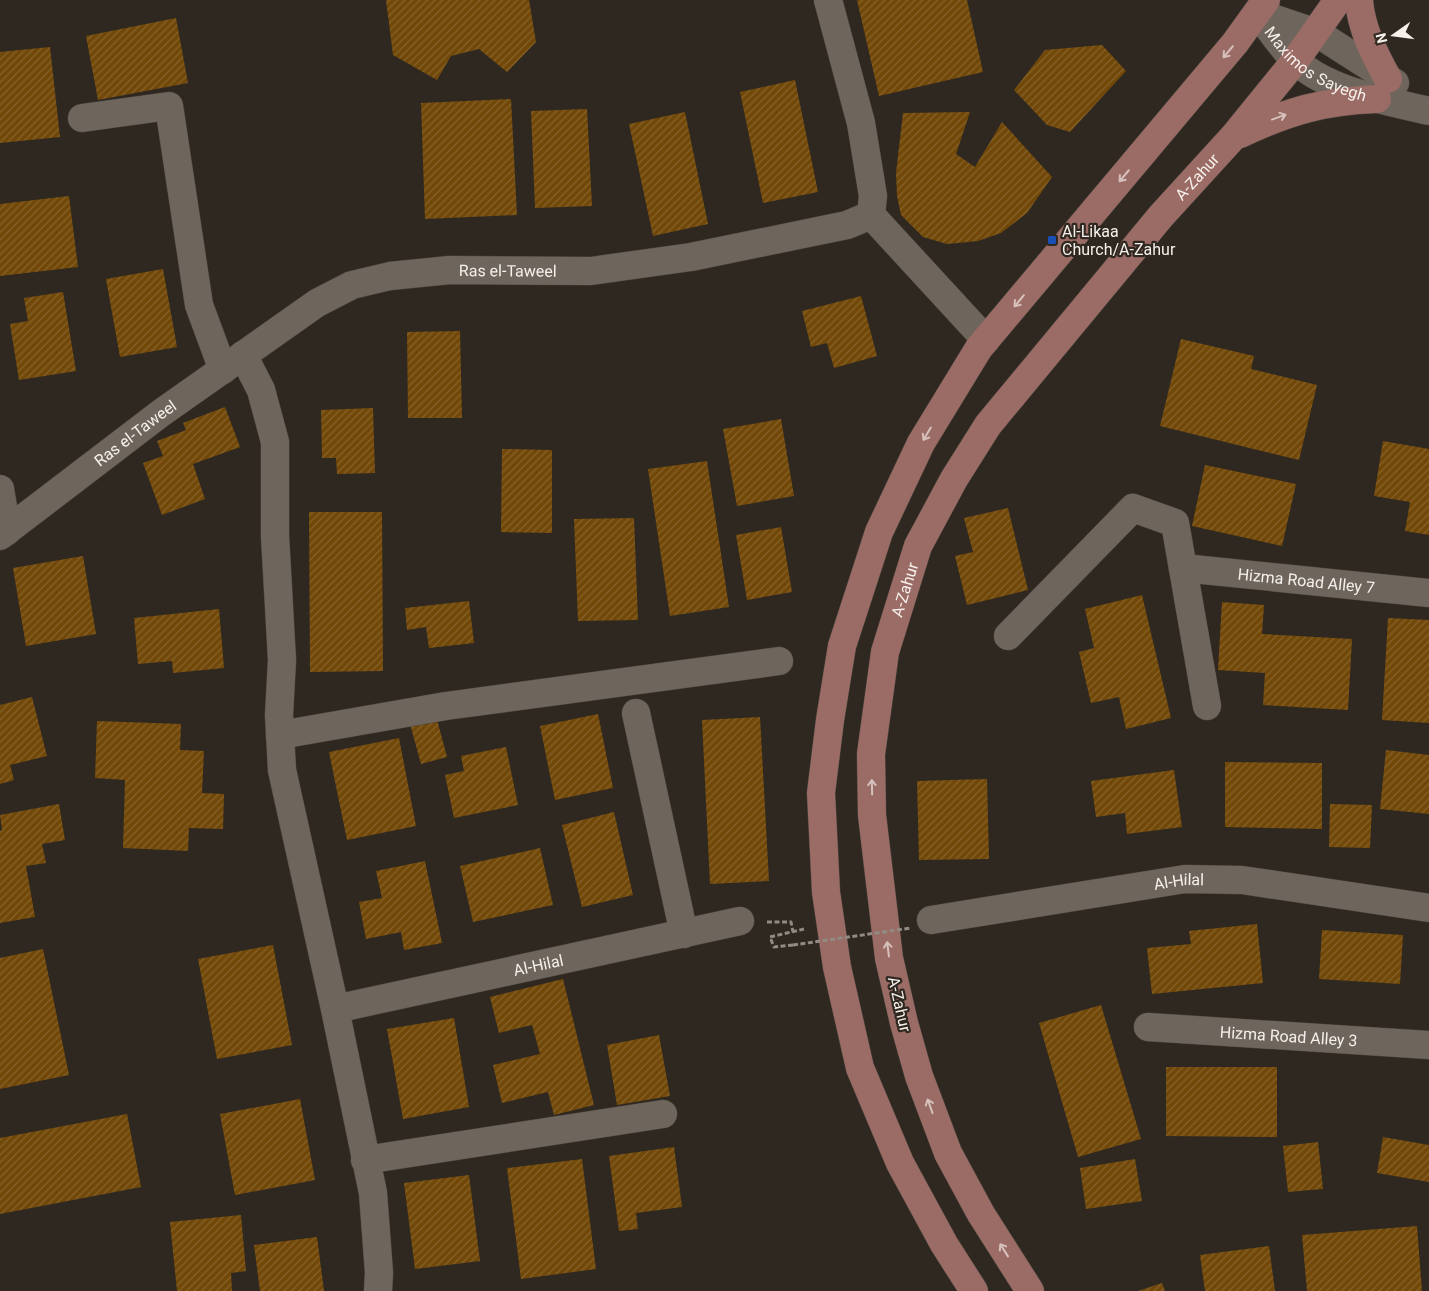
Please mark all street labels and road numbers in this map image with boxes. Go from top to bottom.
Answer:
street label: Maximos Sayegh [1261,23,1369,105]
street label: A-Zahur [1171,149,1224,204]
street label: Ras el-Taweel [459,261,557,281]
street label: Ras el-Taweel [91,396,180,470]
street label: A-Zahur [887,560,922,619]
street label: Hizma Road Alley 7 [1237,565,1376,597]
street label: Al-Hilal [1152,870,1204,894]
street label: Al-Hilal [512,951,565,980]
street label: A-Zahur [884,975,915,1034]
street label: Hizma Road Alley 3 [1219,1023,1358,1050]

